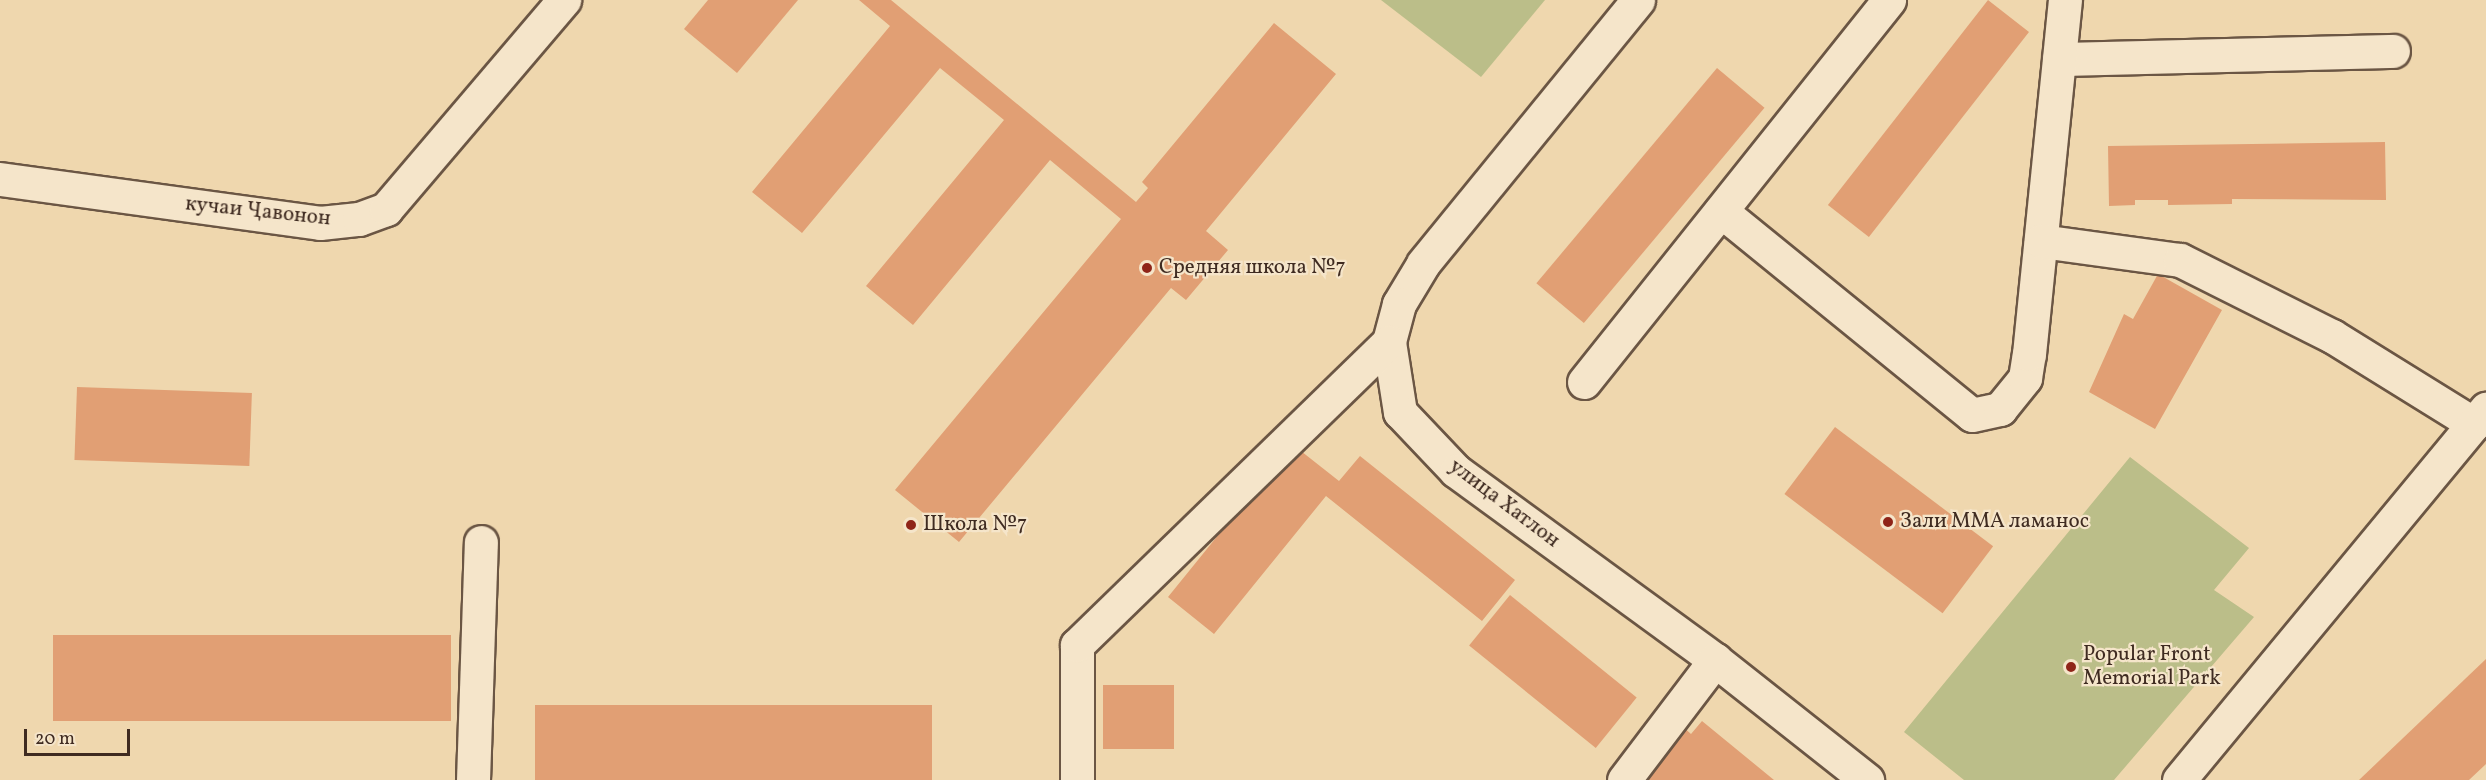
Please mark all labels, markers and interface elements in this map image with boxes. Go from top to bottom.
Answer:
street label: кучаи Ҷавонон [184,192,332,232]
place label: Средняя школа №7 [1159,255,1346,281]
marker: Средняя школа №7 [1140,261,1154,275]
street label: улица Хатлон [1444,454,1564,554]
place label: Зали MMA ламанос [1900,509,2089,535]
place label: Школа №7 [923,512,1027,538]
marker: Зали MMA ламанос [1881,515,1895,529]
marker: Школа №7 [904,518,918,532]
place label: Popular Front Memorial Park [2083,642,2221,692]
marker: Popular Front Memorial Park [2064,660,2078,674]
scale bar [27,717,134,755]
text: 20 m [35,727,75,752]

